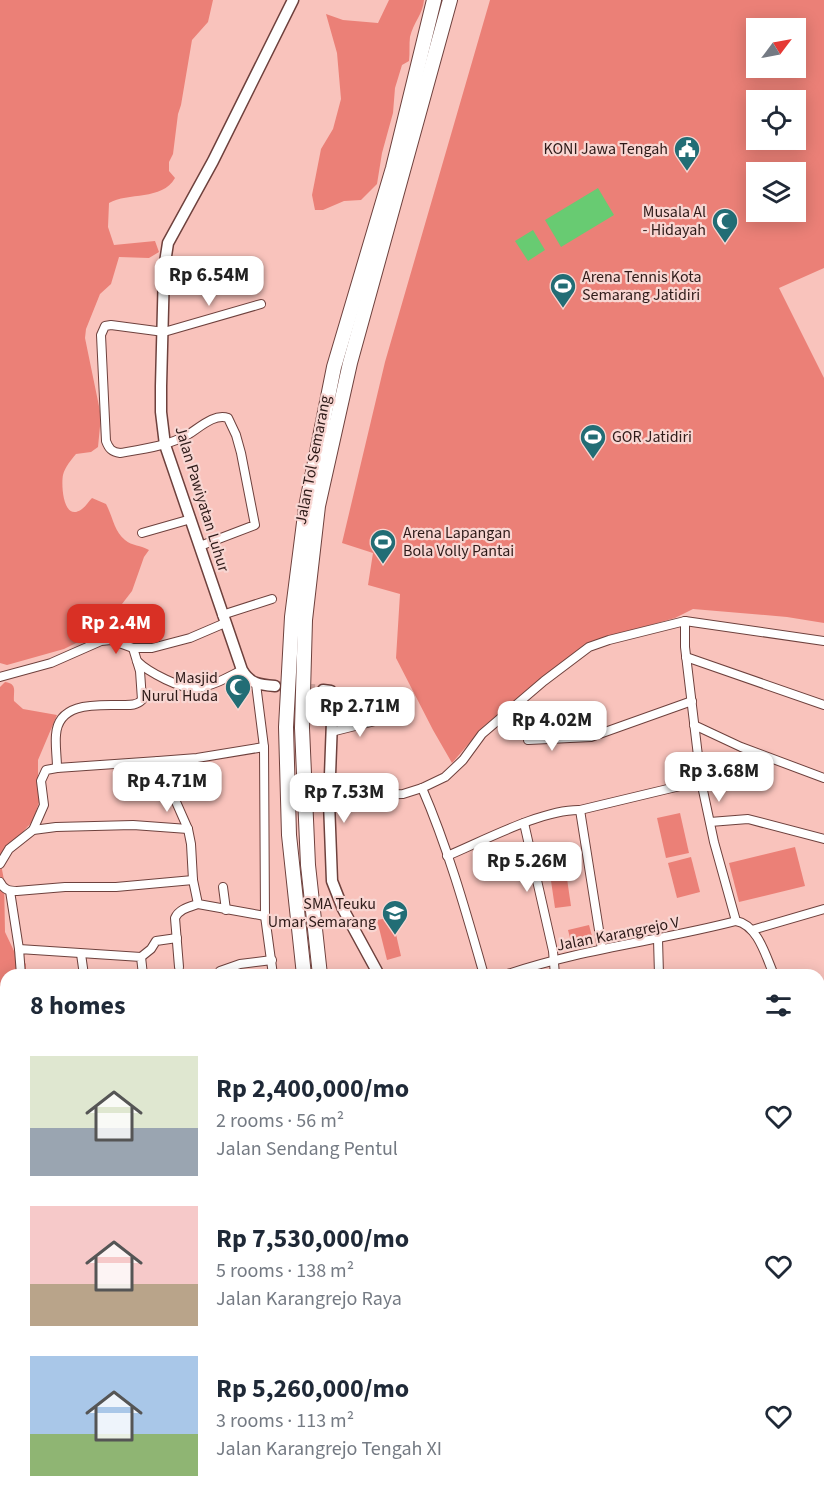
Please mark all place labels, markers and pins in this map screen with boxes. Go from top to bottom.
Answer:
public building icon: KONI Jawa Tengah [672,134,702,172]
place label: KONI Jawa Tengah [544,138,668,160]
place label: Musala Al - Hidayah [643,201,706,241]
mosque icon: Musala Al - Hidayah [710,206,740,244]
pin: Rp 6.54M [147,256,271,307]
place label: Arena Tennis Kota Semarang Jatidiri [582,266,702,306]
sports icon: Arena Tennis Kota Semarang Jatidiri [548,271,578,309]
sports icon: GOR Jatidiri [578,422,608,460]
place label: GOR Jatidiri [612,426,692,448]
place label: Arena Lapangan Bola Volly Pantai [403,522,514,562]
sports icon: Arena Lapangan Bola Volly Pantai [368,527,398,565]
pin: Rp 2.4M [61,604,171,655]
place label: Masjid Nurul Huda [141,667,218,707]
mosque icon: Masjid Nurul Huda [223,672,253,710]
pin: Rp 2.71M [298,687,422,738]
pin: Rp 4.02M [490,701,614,752]
pin: Rp 3.68M [657,752,781,803]
pin: Rp 4.71M [105,762,229,813]
pin: Rp 7.53M [282,773,406,824]
pin: Rp 5.26M [465,842,589,893]
place label: SMA Teuku Umar Semarang [268,893,376,933]
school or university icon: SMA Teuku Umar Semarang [380,898,410,936]

